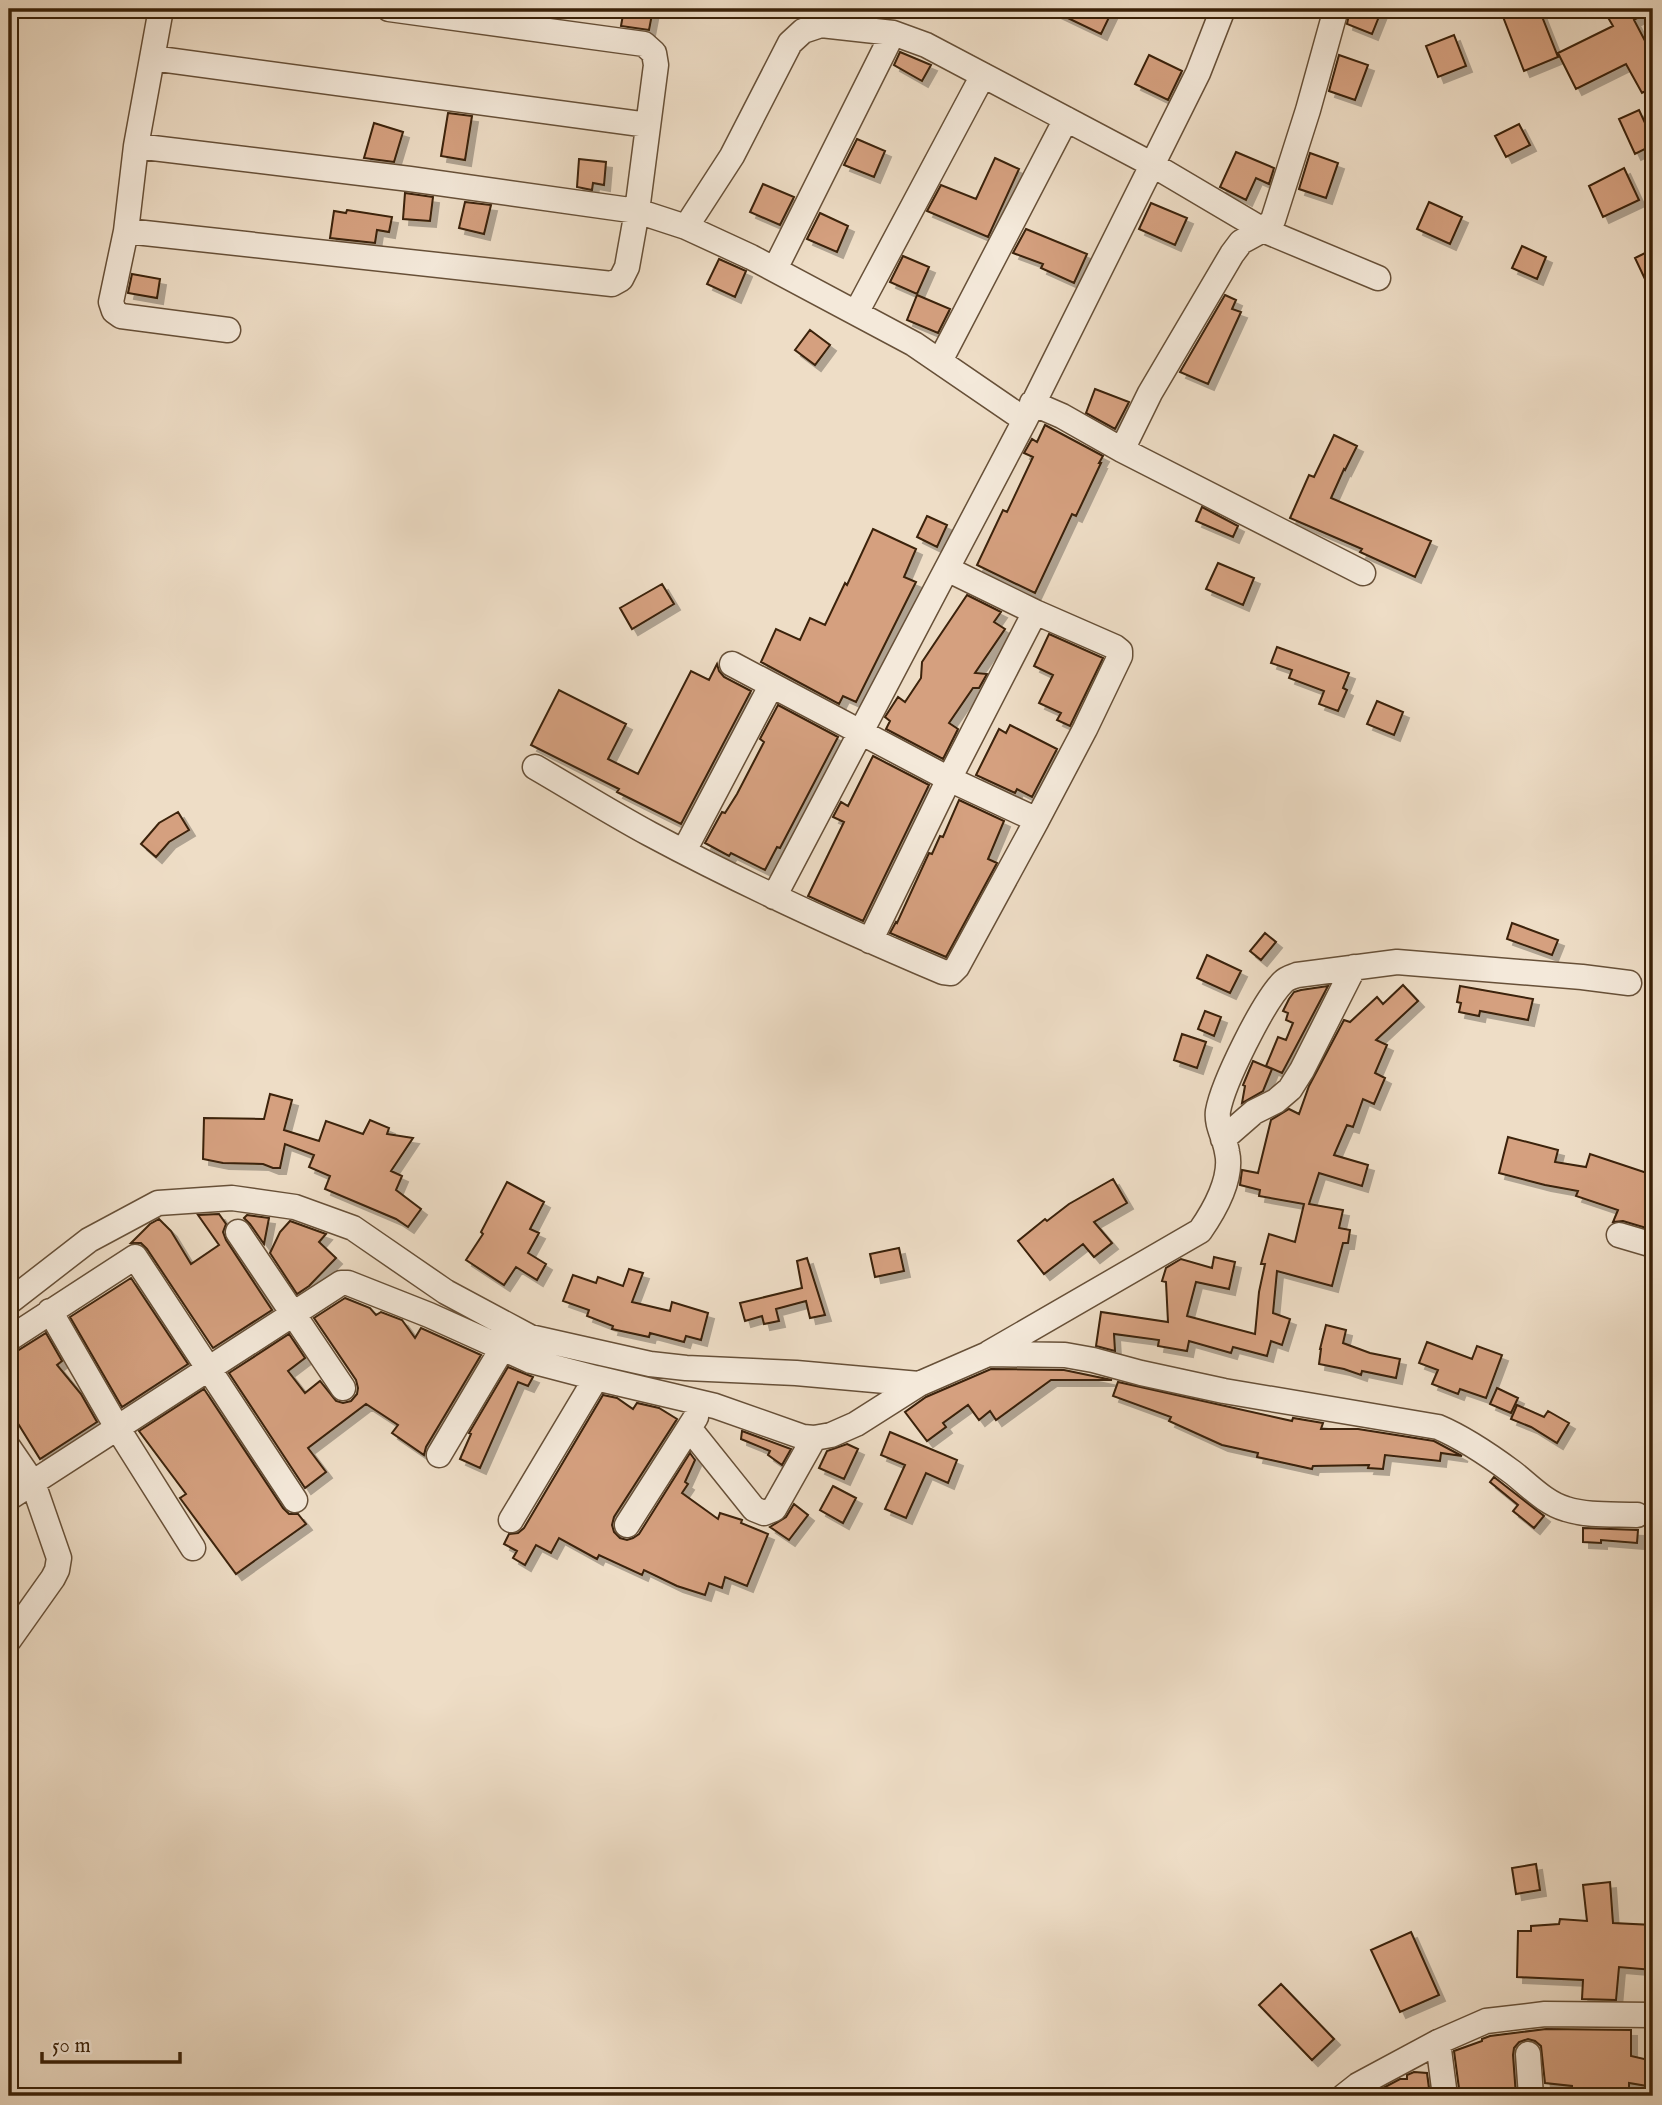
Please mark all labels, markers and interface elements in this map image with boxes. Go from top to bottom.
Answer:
scale bar [42,2021,180,2065]
text: 50 m [52,2033,91,2060]

